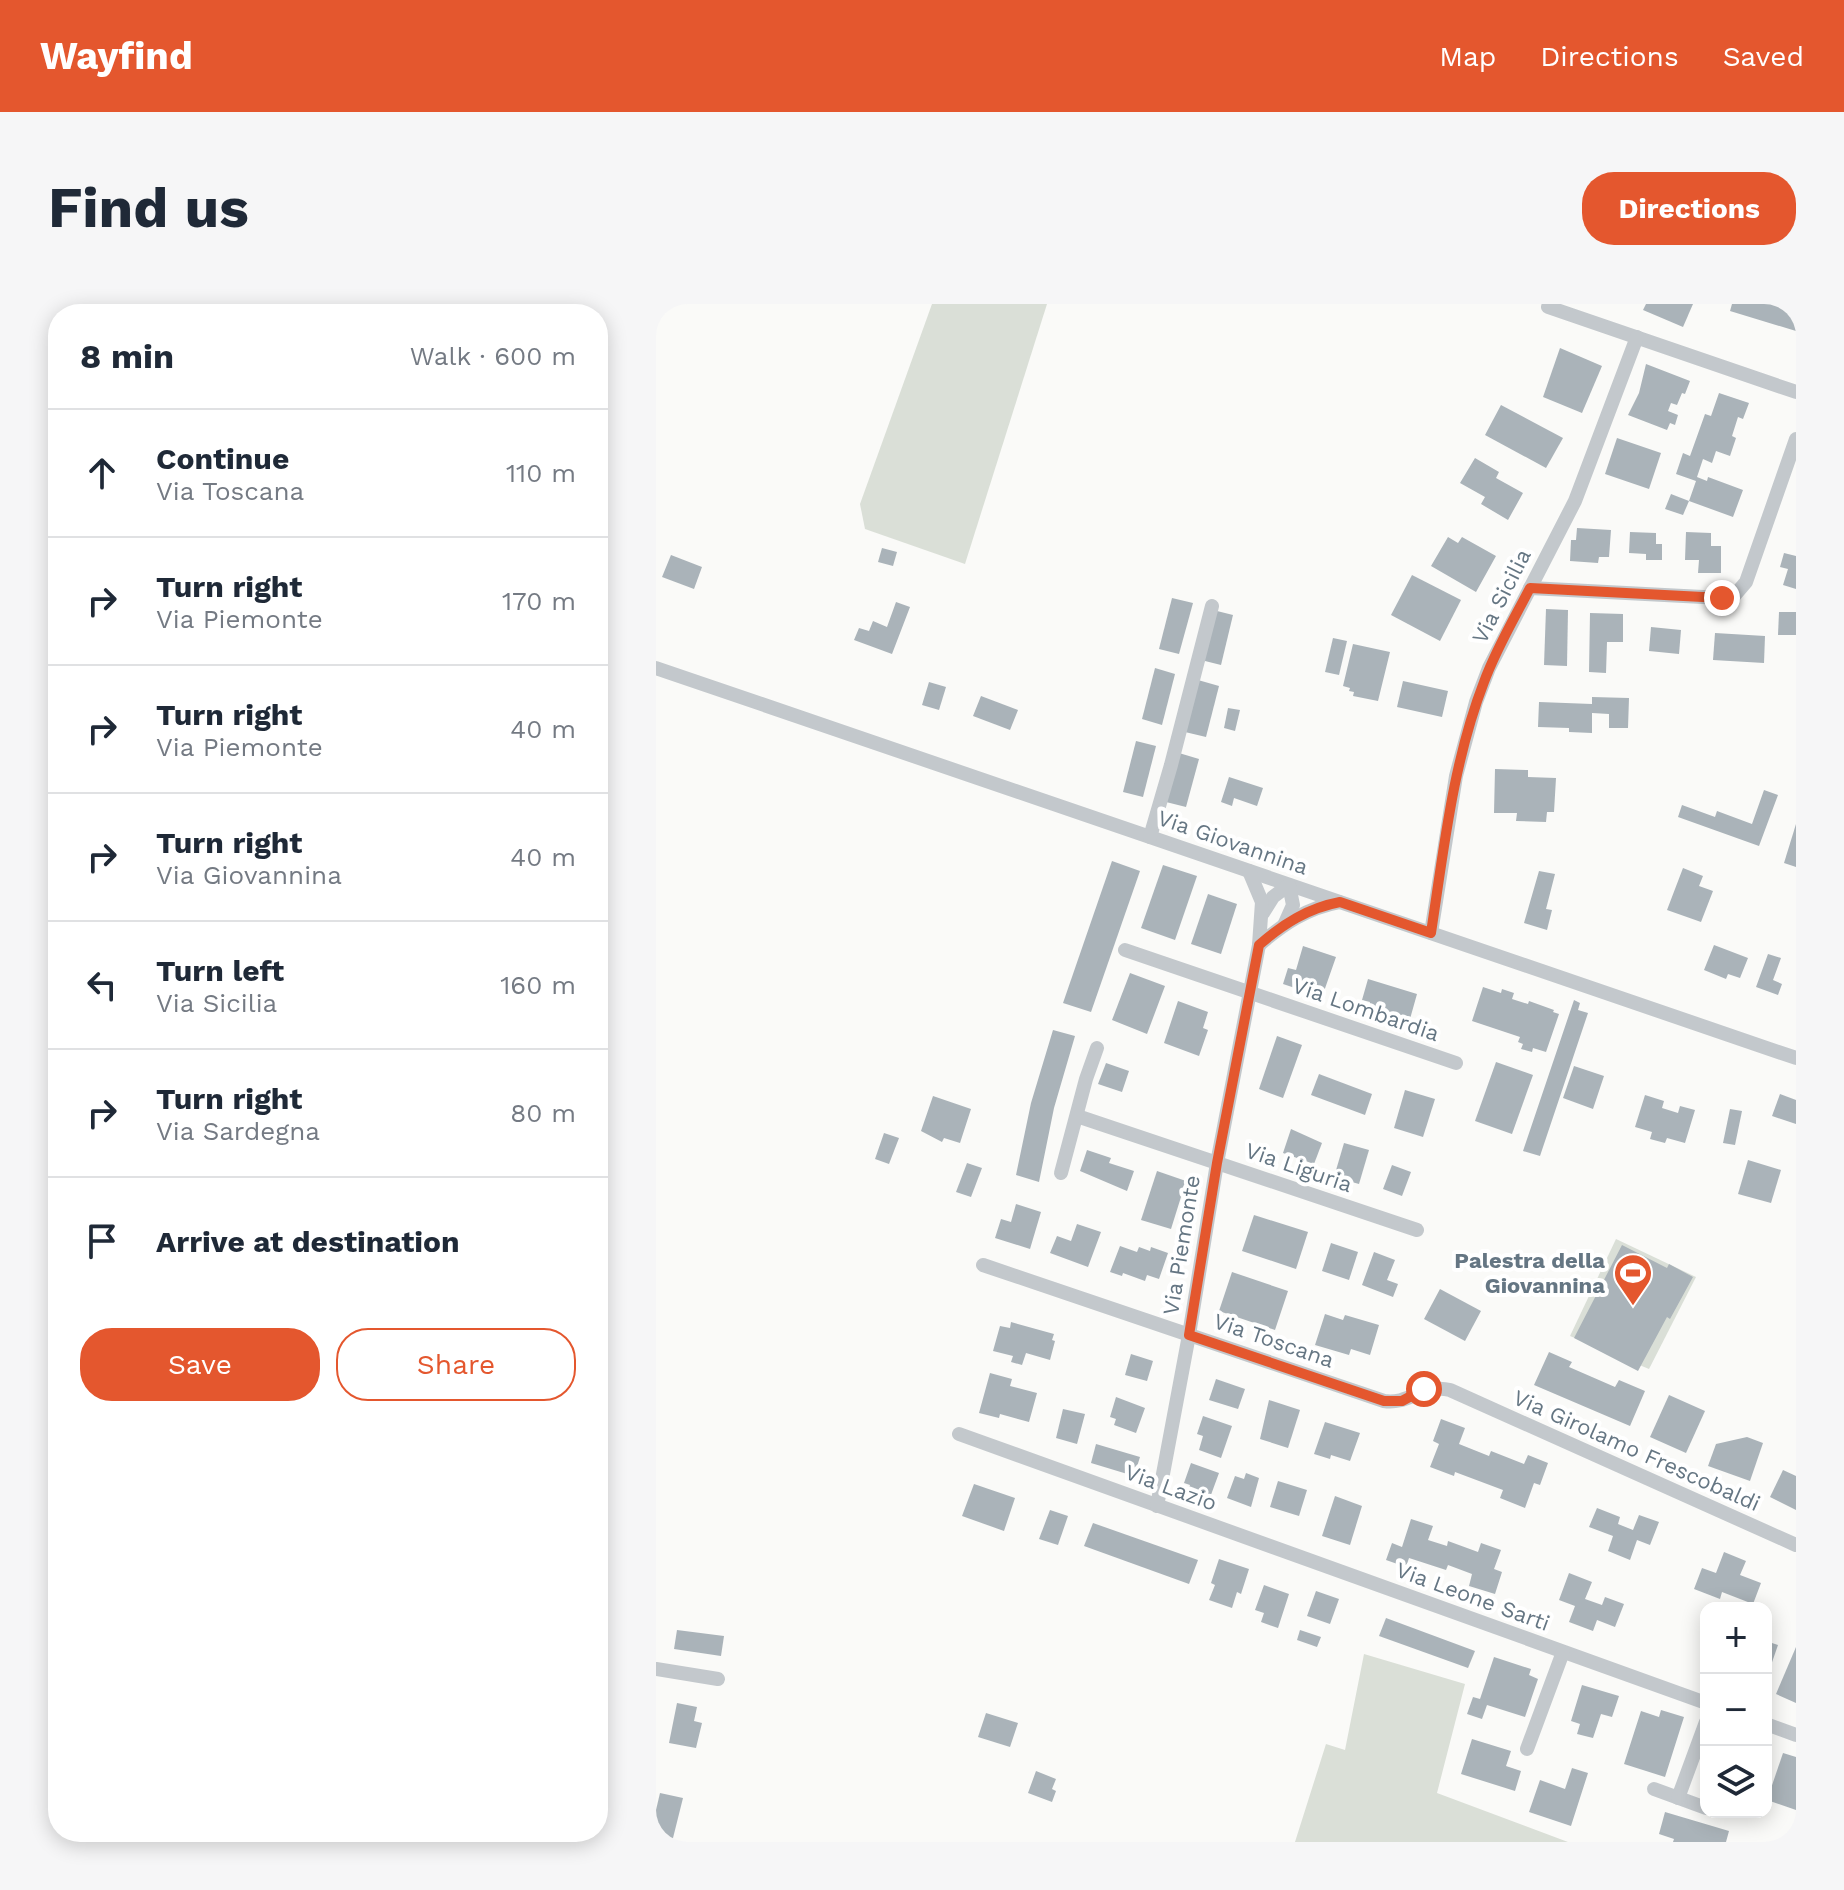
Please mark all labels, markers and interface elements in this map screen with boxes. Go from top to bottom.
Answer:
text: Wayfind [40,34,193,78]
text: Map [1439,40,1496,73]
text: Directions [1540,40,1679,73]
text: Saved [1723,40,1804,73]
button: Directions [1582,172,1796,245]
text: Find us [48,175,249,241]
text: 8 min [80,336,174,376]
text: Walk · 600 m [410,341,576,371]
text: Continue [156,441,289,476]
icon: ahead [80,451,124,495]
text: 110 m [506,458,576,488]
text: Via Toscana [156,476,304,506]
street label: Via Sicilia [1467,545,1536,648]
text: Turn right [156,569,302,604]
icon: right [80,579,124,623]
route end [1704,580,1740,616]
text: 170 m [502,586,576,616]
text: Via Piemonte [156,604,323,634]
text: Turn right [156,697,302,732]
icon: right [80,707,124,751]
text: 40 m [510,714,576,744]
text: Via Piemonte [156,732,323,762]
street label: Via Giovannina [1154,805,1311,880]
text: Turn right [156,825,302,860]
icon: right [80,835,124,879]
text: 40 m [510,842,576,872]
text: Via Giovannina [156,860,342,890]
text: Turn left [156,953,284,988]
icon: left [80,963,124,1007]
text: 160 m [500,970,576,1000]
street label: Via Lombardia [1289,973,1442,1046]
text: Via Sicilia [156,988,277,1018]
text: Turn right [156,1081,302,1116]
icon: right [80,1091,124,1135]
text: 80 m [510,1098,576,1128]
text: Via Sardegna [156,1116,320,1146]
street label: Via Liguria [1242,1138,1355,1197]
street label: Via Piemonte [1158,1173,1205,1317]
icon: arrive [80,1219,124,1263]
text: Arrive at destination [156,1224,460,1259]
place label: Palestra della Giovannina [1454,1248,1605,1298]
sports icon: Palestra della Giovannina [1612,1252,1654,1307]
street label: Via Toscana [1210,1308,1337,1373]
button: Save [80,1328,320,1401]
button: Share [336,1328,576,1401]
route start [1406,1371,1442,1407]
street label: Via Girolamo Frescobaldi [1509,1385,1764,1516]
street label: Via Lazio [1121,1459,1220,1516]
street label: Via Leone Sarti [1393,1557,1553,1636]
map controls [1700,1602,1772,1818]
button: + [1700,1602,1772,1674]
button: − [1700,1674,1772,1746]
button: layers [1700,1746,1772,1818]

